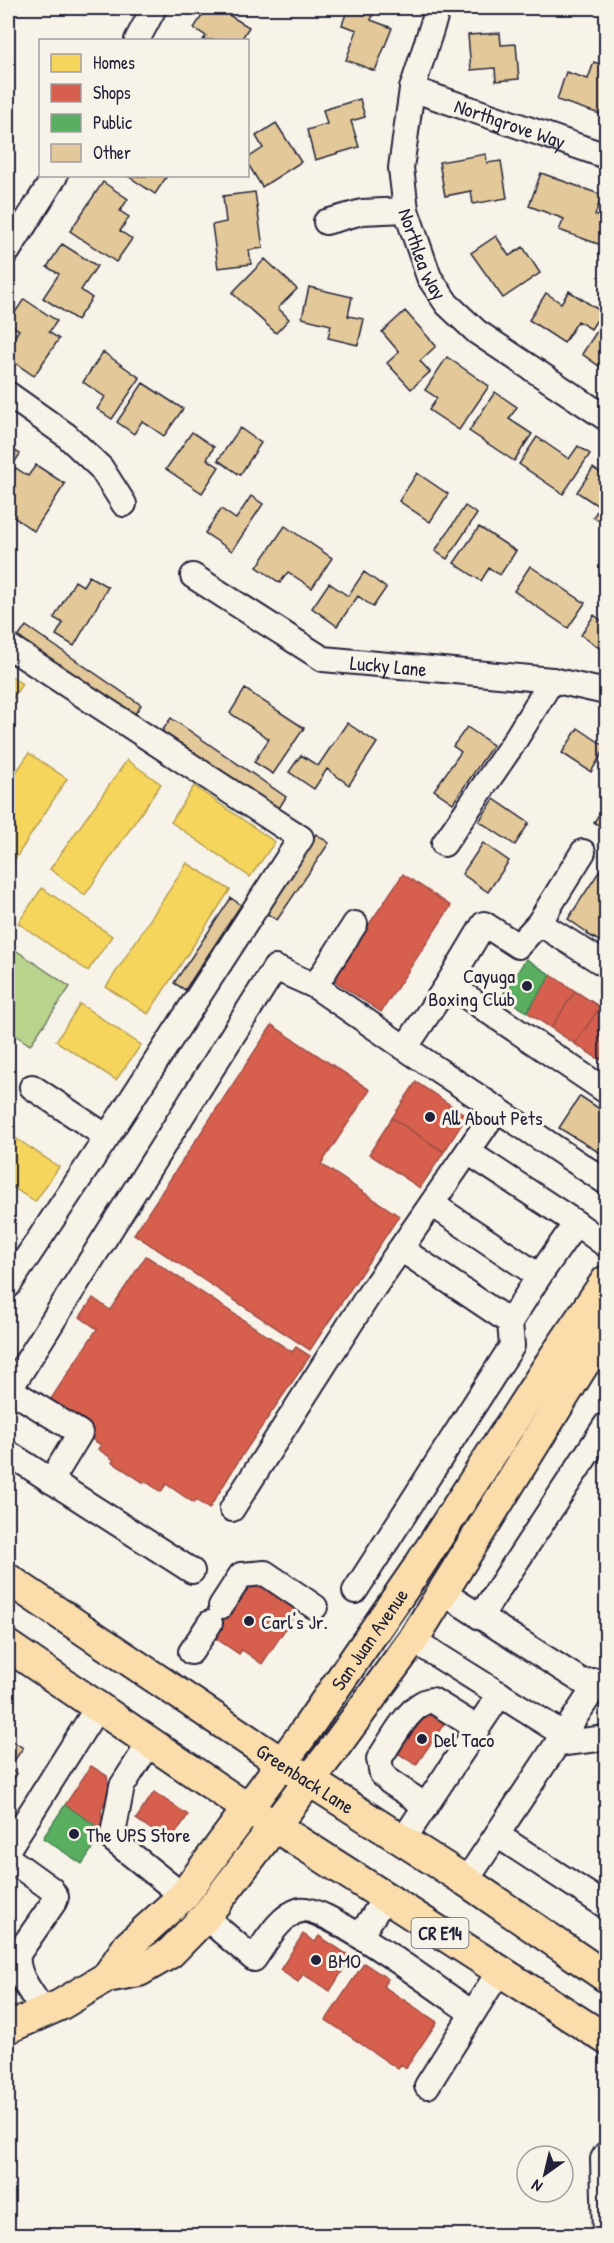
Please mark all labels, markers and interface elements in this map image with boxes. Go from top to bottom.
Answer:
legend [39,39,249,177]
text: Homes [93,50,135,75]
text: Shops [93,80,131,105]
street label: Northgrove Way [451,91,569,155]
text: Public [93,110,132,135]
text: Other [93,140,131,165]
street label: Northlea Way [393,205,454,305]
street label: Lucky Lane [349,648,428,682]
place label: Cayuga Boxing Club [428,962,515,1012]
marker: Cayuga Boxing Club [520,979,534,993]
place label: All About Pets [442,1104,543,1131]
marker: All About Pets [423,1110,437,1124]
street label: San Juan Avenue [324,1582,413,1695]
place label: Carl's Jr. [261,1608,328,1635]
marker: Carl's Jr. [242,1614,256,1628]
place label: Del Taco [434,1726,494,1753]
marker: Del Taco [415,1732,429,1746]
street label: Greenback Lane [251,1736,360,1820]
place label: The UPS Store [86,1821,191,1848]
marker: The UPS Store [67,1827,81,1841]
road number: CR E14 [412,1918,468,1948]
place label: BMO [328,1947,361,1974]
marker: BMO [309,1953,323,1967]
north arrow [515,2144,575,2204]
text: N [527,2175,546,2198]

